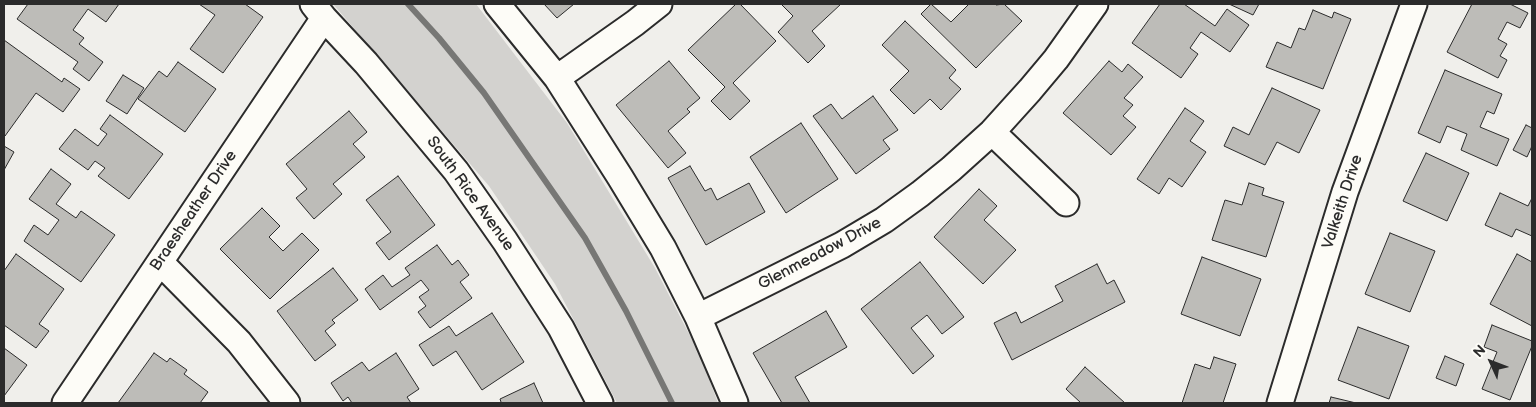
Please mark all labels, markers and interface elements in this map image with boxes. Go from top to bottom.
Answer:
street label: South Rice Avenue [422,133,518,255]
street label: Braesheather Drive [147,147,241,275]
street label: Valkeith Drive [1319,153,1367,251]
street label: Glenmeadow Drive [755,213,885,295]
north arrow [1466,337,1516,387]
text: N [1470,342,1489,361]

